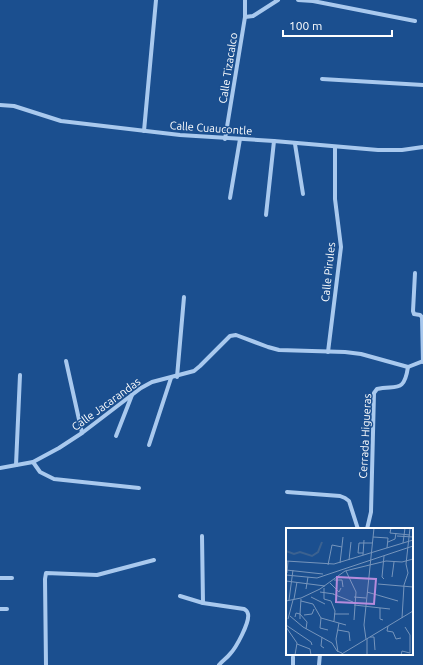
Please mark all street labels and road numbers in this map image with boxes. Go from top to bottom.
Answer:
street label: Calle Tizacalco [216,32,240,104]
street label: Calle Cuaucontle [169,119,253,137]
street label: Calle Pirules [319,241,337,303]
street label: Calle Jacarandas [69,375,143,433]
street label: Cerrada Higueras [357,393,373,479]

